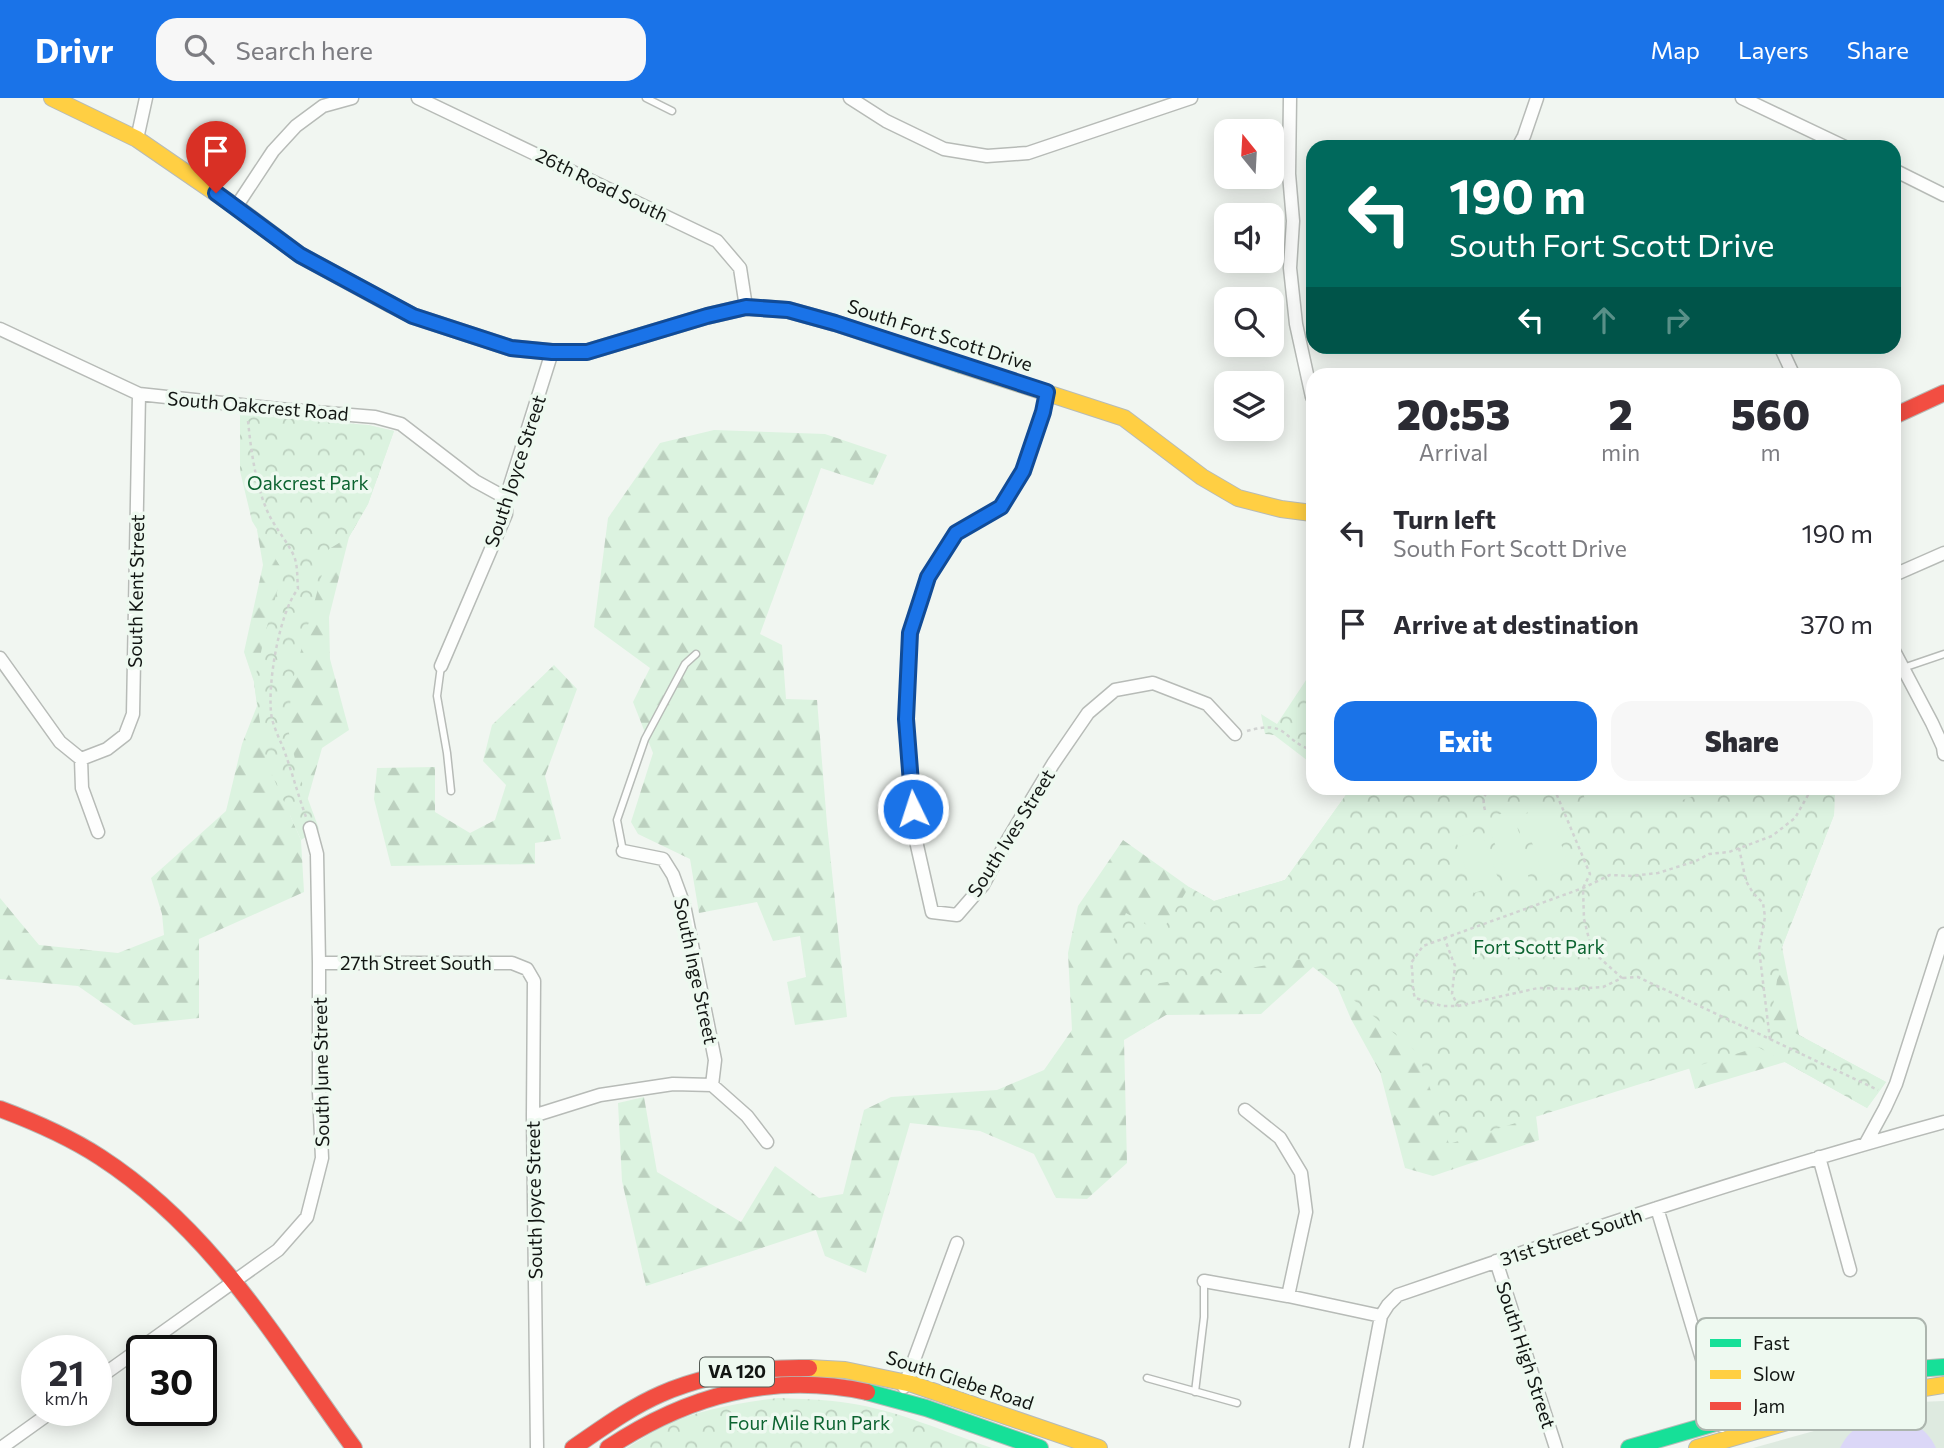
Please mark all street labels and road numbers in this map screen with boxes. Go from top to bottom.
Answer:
street label: 26th Road South [532,143,672,226]
street label: South Fort Scott Drive [845,294,1036,375]
street label: South Oakcrest Road [166,386,350,425]
street label: South Joyce Street [479,392,550,550]
street label: South Kent Street [123,514,148,668]
street label: South Ives Street [962,764,1059,901]
street label: South Inge Street [670,896,723,1046]
street label: 27th Street South [340,951,492,974]
street label: South June Street [308,997,333,1147]
street label: South Joyce Street [521,1121,546,1279]
street label: 31st Street South [1497,1203,1645,1270]
street label: South High Street [1492,1278,1561,1431]
street label: South Glebe Road [884,1345,1037,1414]
road number: VA 120 [700,1358,774,1386]

